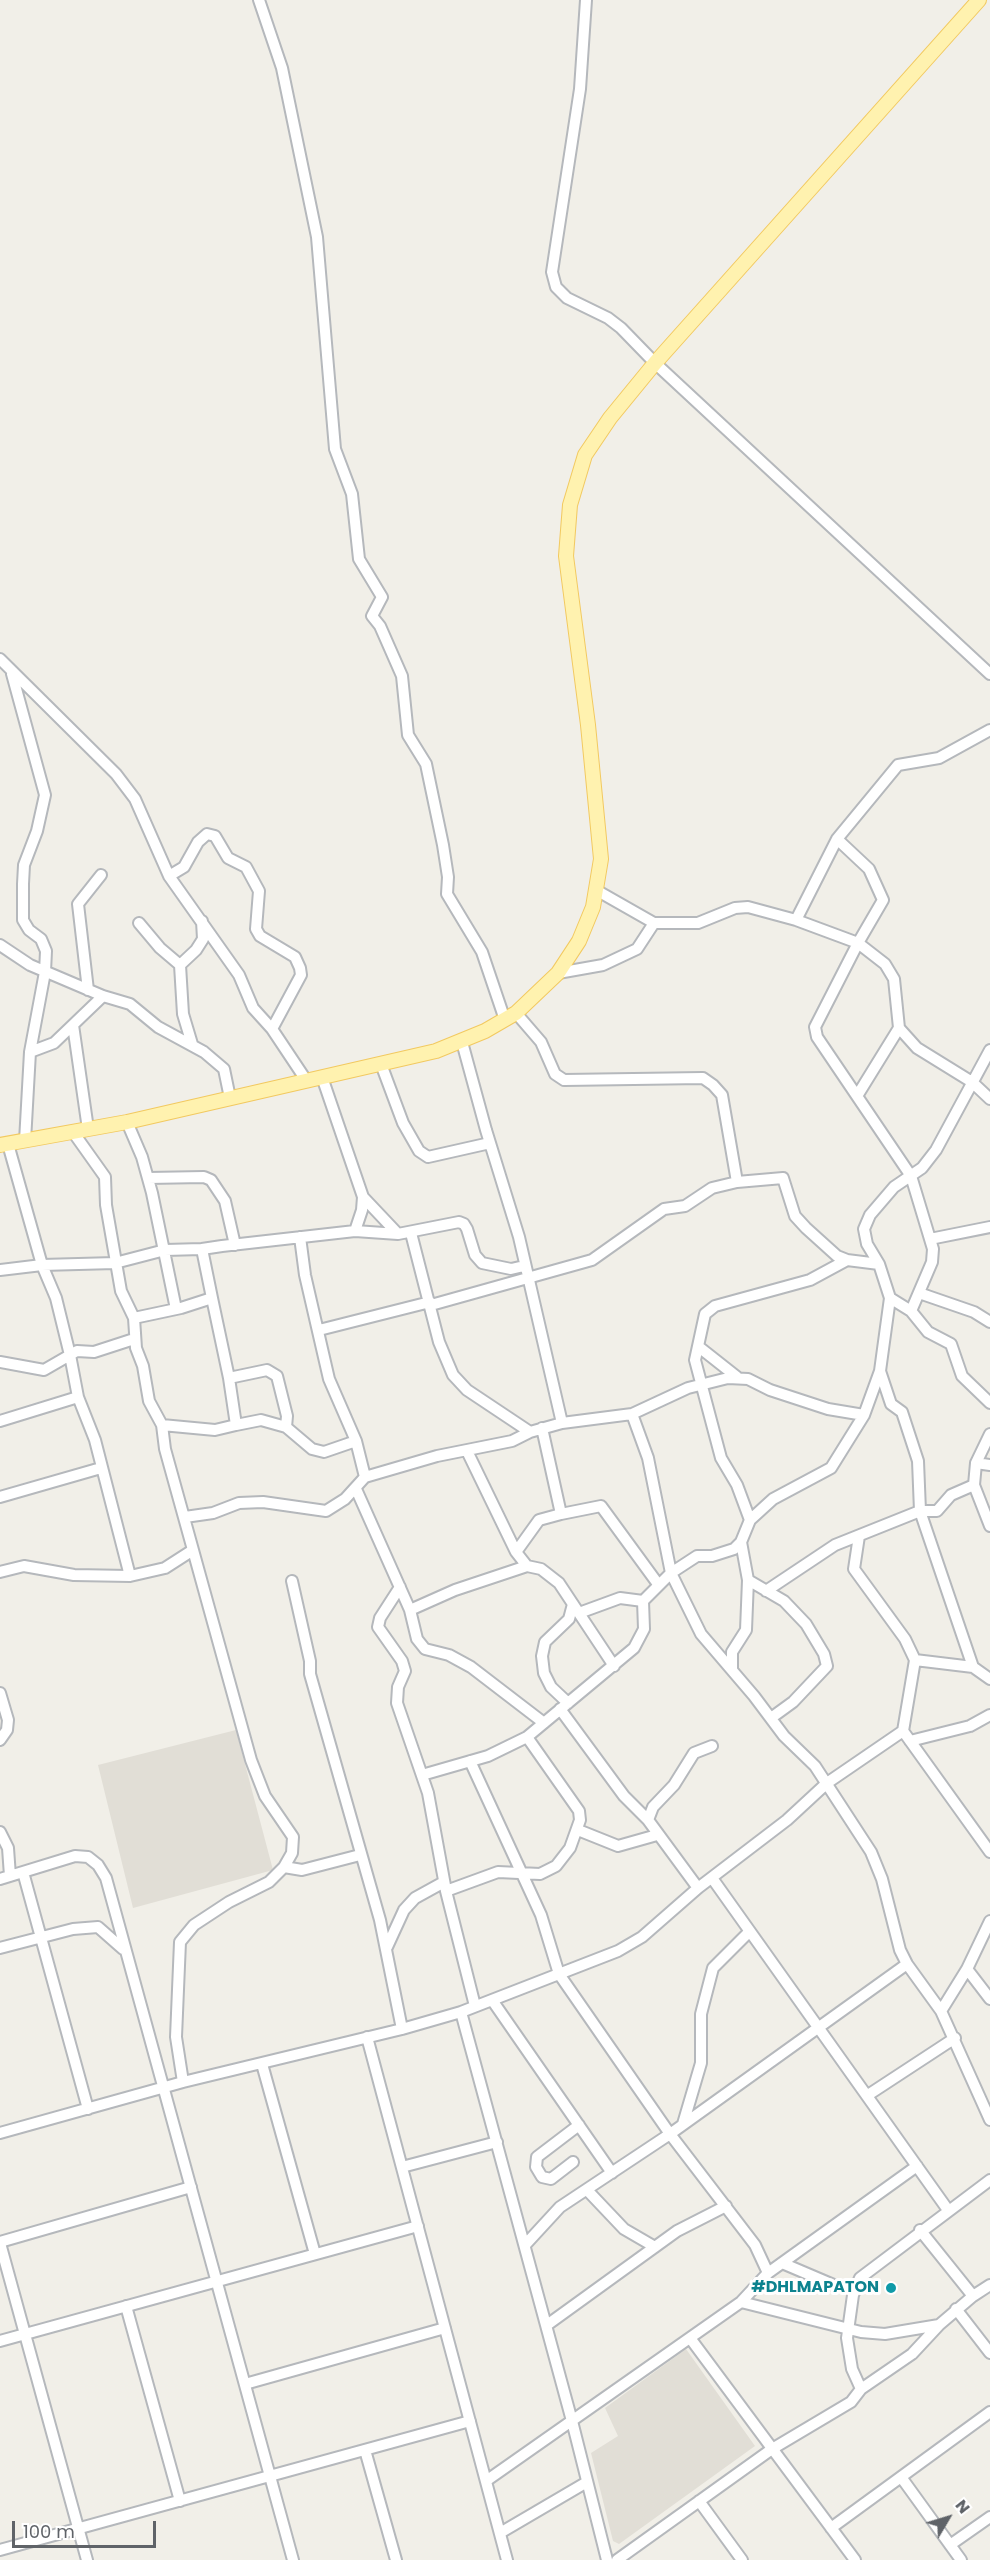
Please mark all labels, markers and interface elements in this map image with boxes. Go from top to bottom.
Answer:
place label: #DHLMAPATON [751,2278,879,2298]
marker: #DHLMAPATON [884,2281,898,2295]
north arrow [918,2488,978,2548]
text: N [950,2495,975,2518]
scale bar [15,2509,159,2547]
text: 100 m [23,2519,75,2544]

